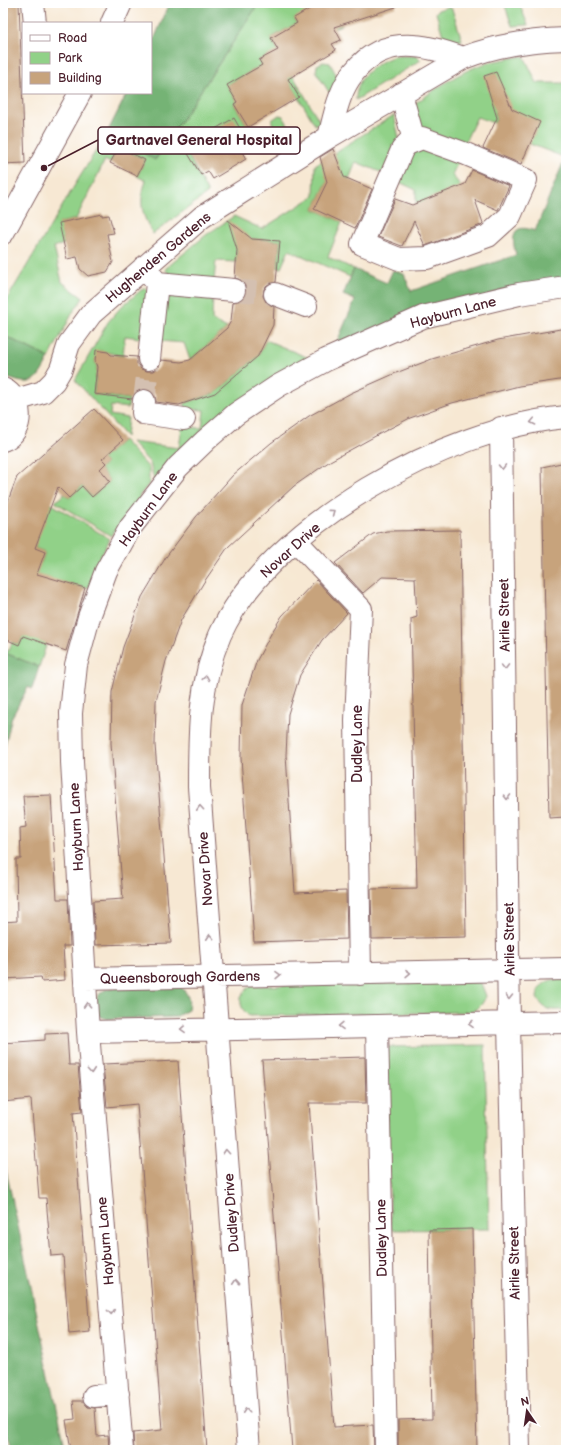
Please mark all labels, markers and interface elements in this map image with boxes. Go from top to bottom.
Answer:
legend [22,22,152,94]
text: Road [58,31,87,46]
text: Park [58,51,82,66]
text: Building [58,71,102,86]
callout: Gartnavel General Hospital [98,127,300,154]
text: Gartnavel General Hospital [106,131,292,150]
street label: Hughenden Gardens [102,208,215,306]
street label: Hayburn Lane [408,293,498,332]
one-way arrow [530,417,536,425]
one-way arrow [497,464,506,470]
street label: Hayburn Lane [116,468,181,550]
one-way arrow [328,510,335,517]
street label: Novar Drive [257,519,324,582]
street label: Airlie Street [495,577,514,652]
one-way arrow [501,664,509,670]
one-way arrow [201,675,210,681]
street label: Dudley Lane [349,705,366,783]
street label: Hayburn Lane [66,782,87,872]
one-way arrow [503,794,511,800]
one-way arrow [196,805,205,811]
street label: Novar Drive [194,831,217,907]
street label: Airlie Street [500,901,519,976]
one-way arrow [206,934,215,941]
street label: Queensborough Gardens [100,968,260,987]
one-way arrow [405,969,411,977]
one-way arrow [275,971,281,979]
one-way arrow [505,994,513,1000]
one-way arrow [82,1002,91,1009]
one-way arrow [468,1020,474,1028]
one-way arrow [338,1022,344,1030]
one-way arrow [180,1025,186,1033]
one-way arrow [87,1068,96,1074]
one-way arrow [221,1149,230,1155]
street label: Dudley Drive [220,1173,243,1253]
street label: Hayburn Lane [93,1196,118,1286]
street label: Dudley Lane [372,1199,391,1277]
street label: Airlie Street [505,1225,524,1300]
one-way arrow [231,1278,240,1285]
one-way arrow [107,1309,116,1315]
north arrow [507,1391,547,1431]
text: N [519,1394,530,1409]
one-way arrow [241,1408,250,1414]

